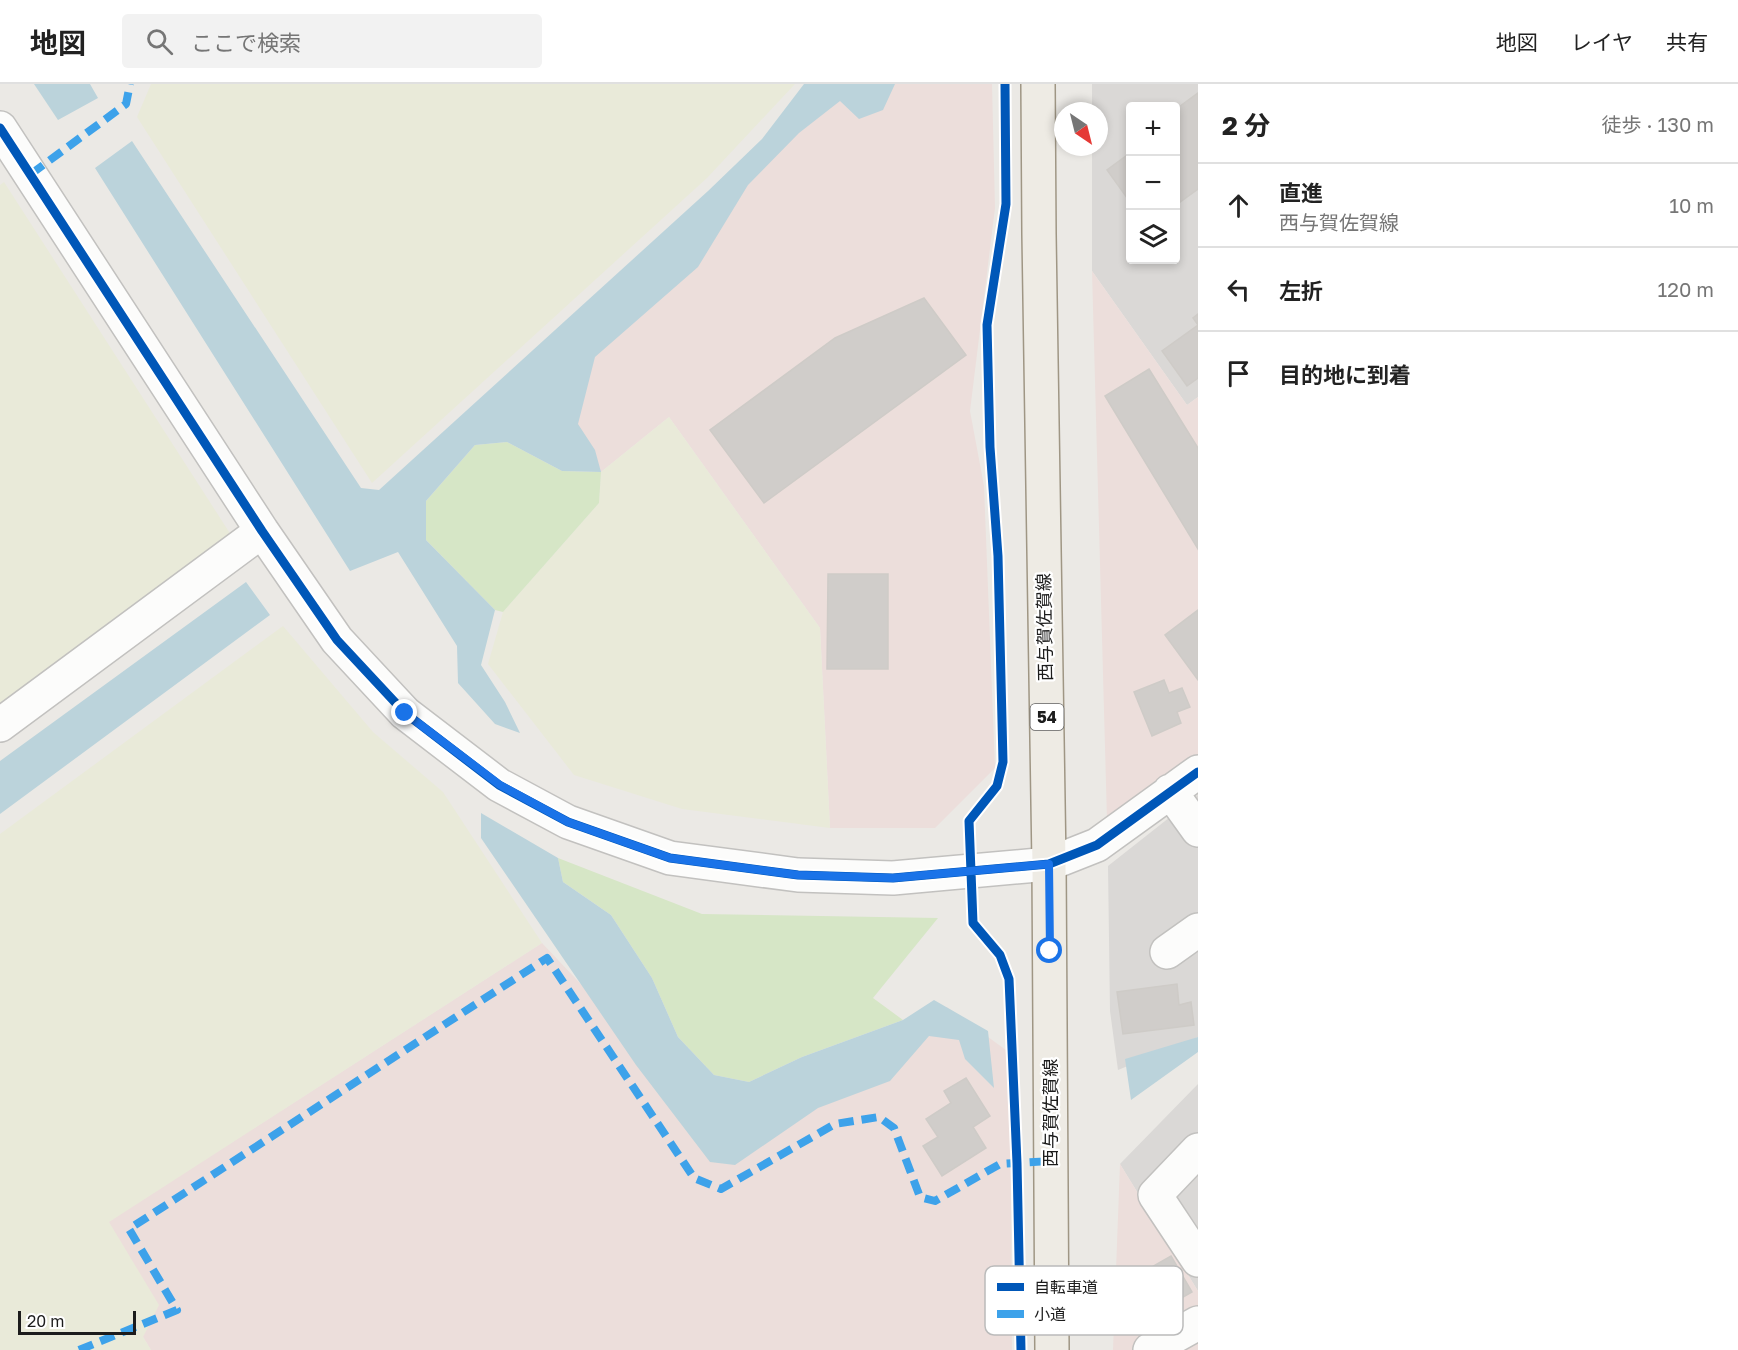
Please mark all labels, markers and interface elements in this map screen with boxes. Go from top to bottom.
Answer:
search box [122,14,542,68]
icon: search [143,25,176,58]
text: 地図 [30,26,86,59]
text: ここで検索 [191,29,301,56]
text: 地図 [1496,29,1538,55]
text: レイヤ [1571,29,1633,55]
text: 共有 [1666,29,1708,55]
north arrow [1054,102,1108,156]
map controls [1126,102,1180,264]
button: + [1126,102,1180,156]
text: 2 分 [1222,110,1270,141]
text: 徒歩 · 130 m [1602,112,1714,136]
button: − [1126,156,1180,210]
text: 直進 [1279,179,1323,206]
icon: ahead [1222,189,1255,222]
text: 10 m [1669,193,1714,217]
button: layers [1126,210,1180,264]
text: 西与賀佐賀線 [1279,210,1399,234]
icon: left [1222,273,1255,306]
text: 左折 [1279,277,1323,304]
text: 120 m [1658,277,1714,301]
icon: arrive [1222,357,1255,390]
text: 目的地に到着 [1279,361,1411,388]
street label: 西与賀佐賀線 [1032,573,1056,681]
route end [391,699,417,725]
road number: 54 [1030,704,1064,730]
route start [1036,937,1062,963]
street label: 西与賀佐賀線 [1039,1059,1061,1167]
legend [985,1266,1183,1335]
text: 自転車道 [1034,1277,1098,1297]
text: 小道 [1034,1304,1066,1324]
scale bar [18,1308,136,1336]
text: 20 m [27,1311,64,1331]

